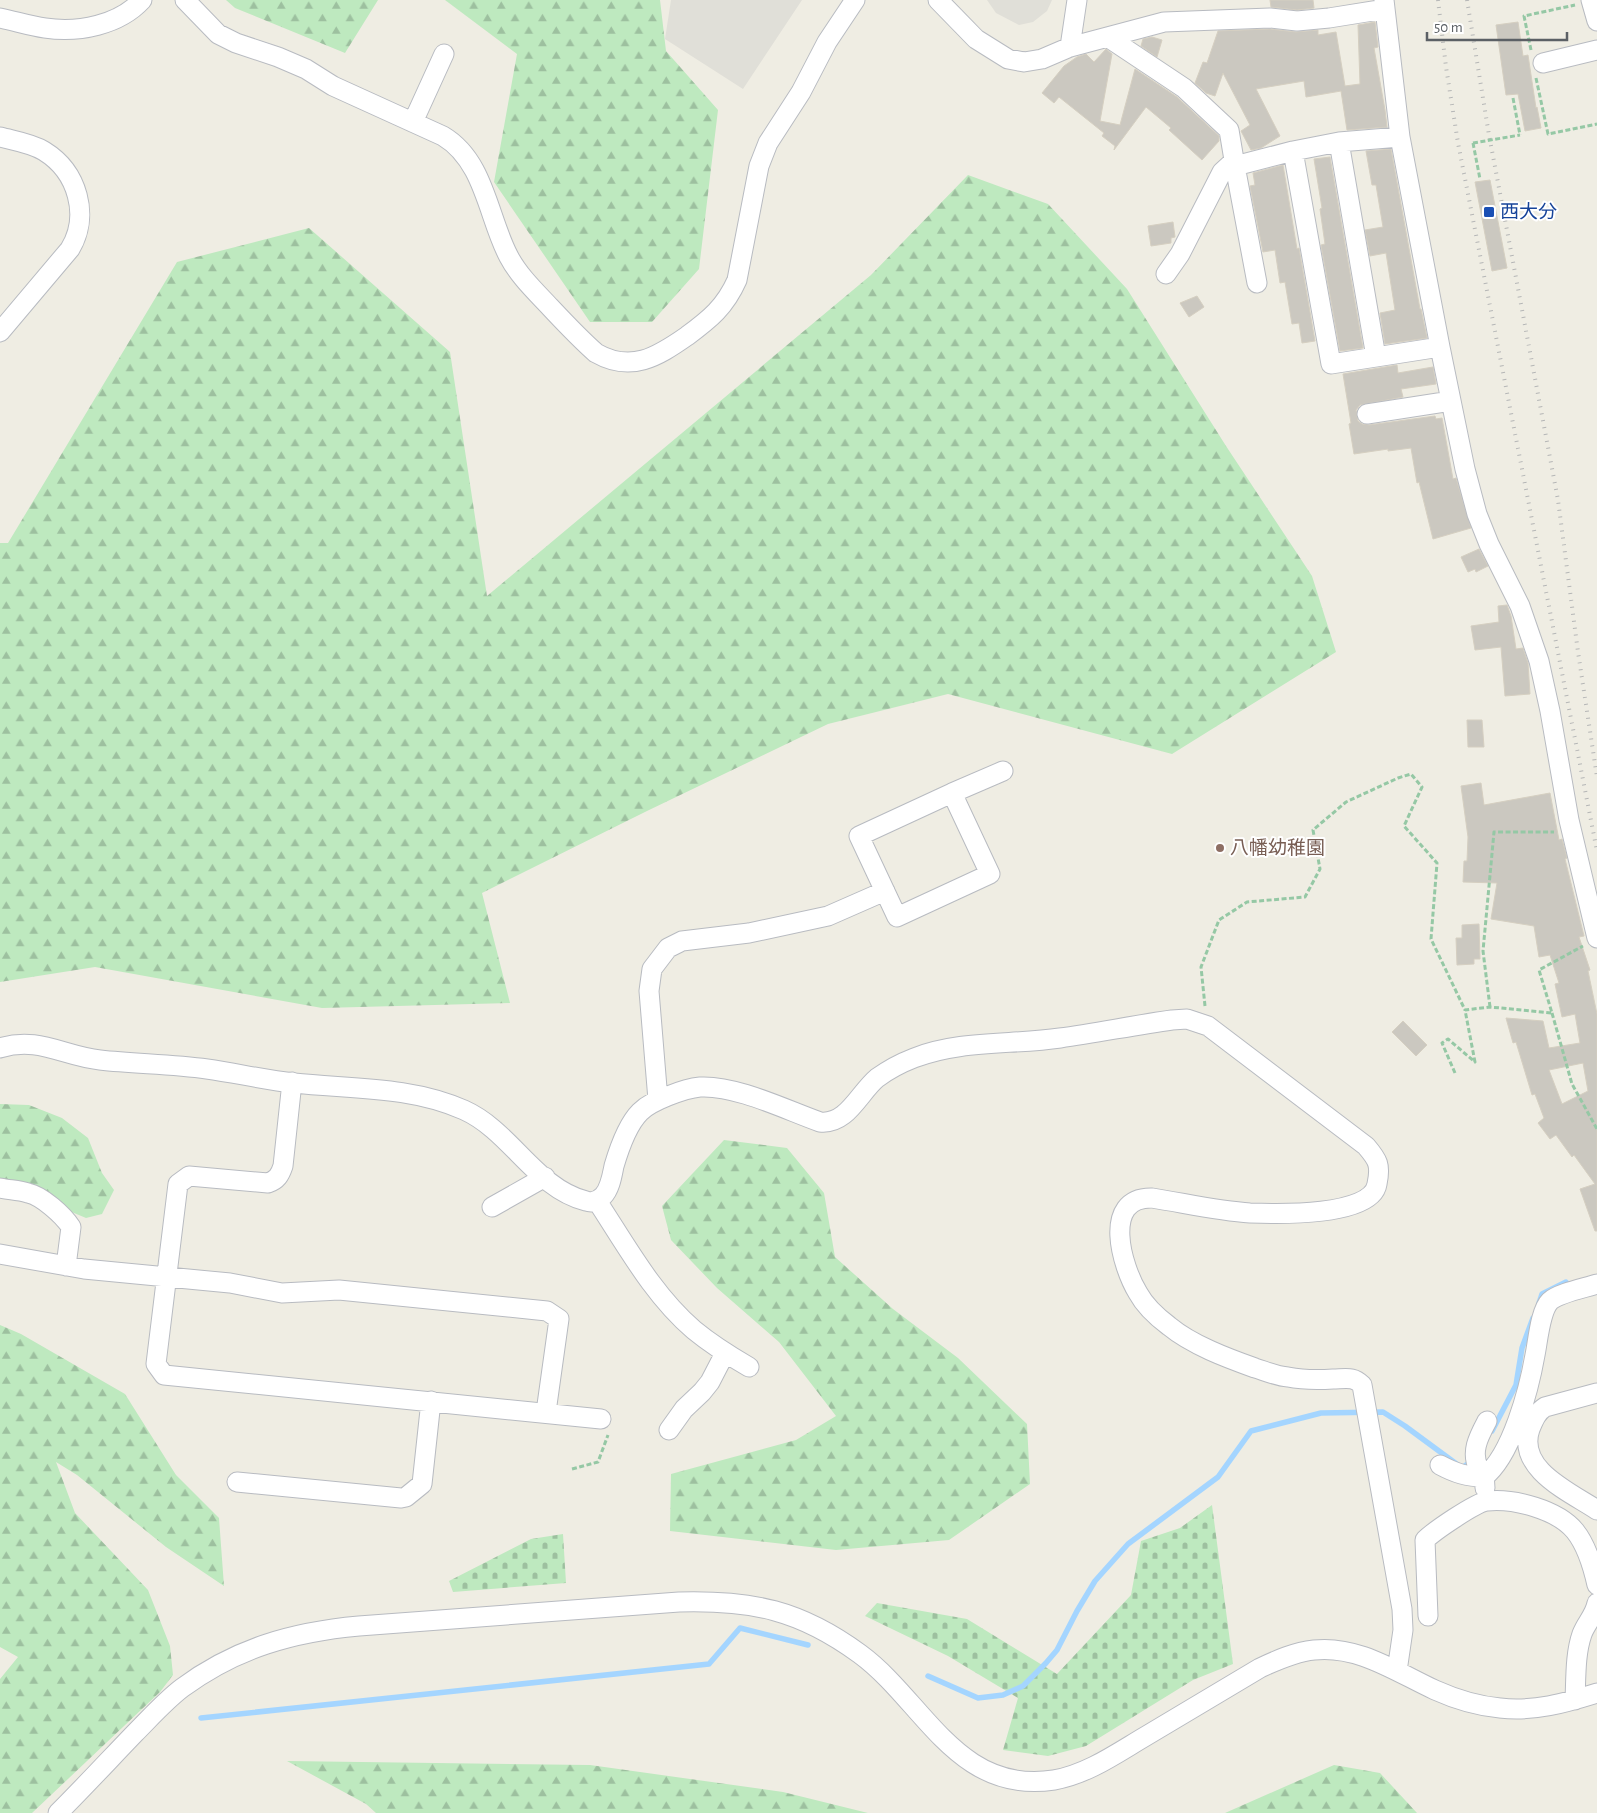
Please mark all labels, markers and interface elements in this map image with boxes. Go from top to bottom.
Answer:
scale bar [1427,10,1567,42]
text: 50 m [1434,20,1463,35]
place label: 西大分 [1500,202,1557,222]
marker: 西大分 [1482,205,1496,219]
place label: 八幡幼稚園 [1230,838,1325,858]
marker: 八幡幼稚園 [1214,842,1226,854]

